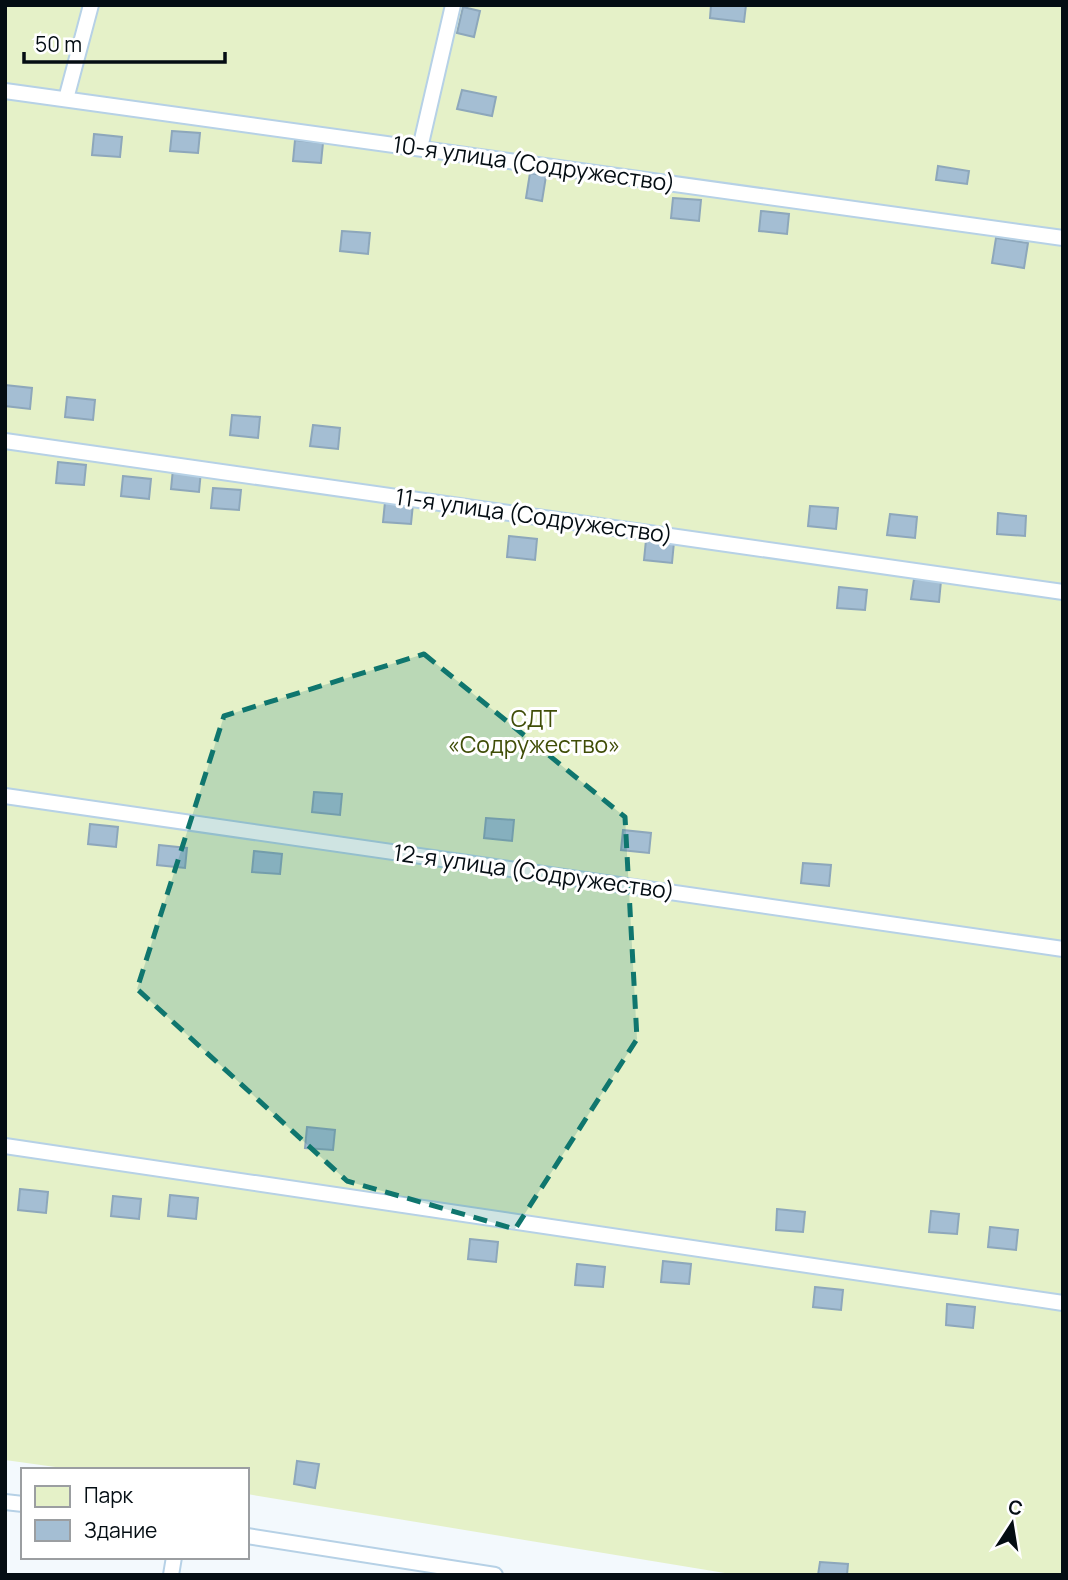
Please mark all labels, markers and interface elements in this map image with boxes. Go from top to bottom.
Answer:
scale bar [24,21,226,65]
text: 50 m [35,30,82,58]
street label: 10-я улица (Содружество) [391,127,678,199]
street label: 11-я улица (Содружество) [393,480,675,550]
park label: СДТ «Содружество» [448,702,620,760]
street label: 12-я улица (Содружество) [391,835,677,907]
legend [21,1468,248,1559]
text: Парк [84,1481,134,1509]
north arrow [977,1489,1047,1559]
text: С [1006,1493,1025,1522]
text: Здание [84,1516,157,1544]

